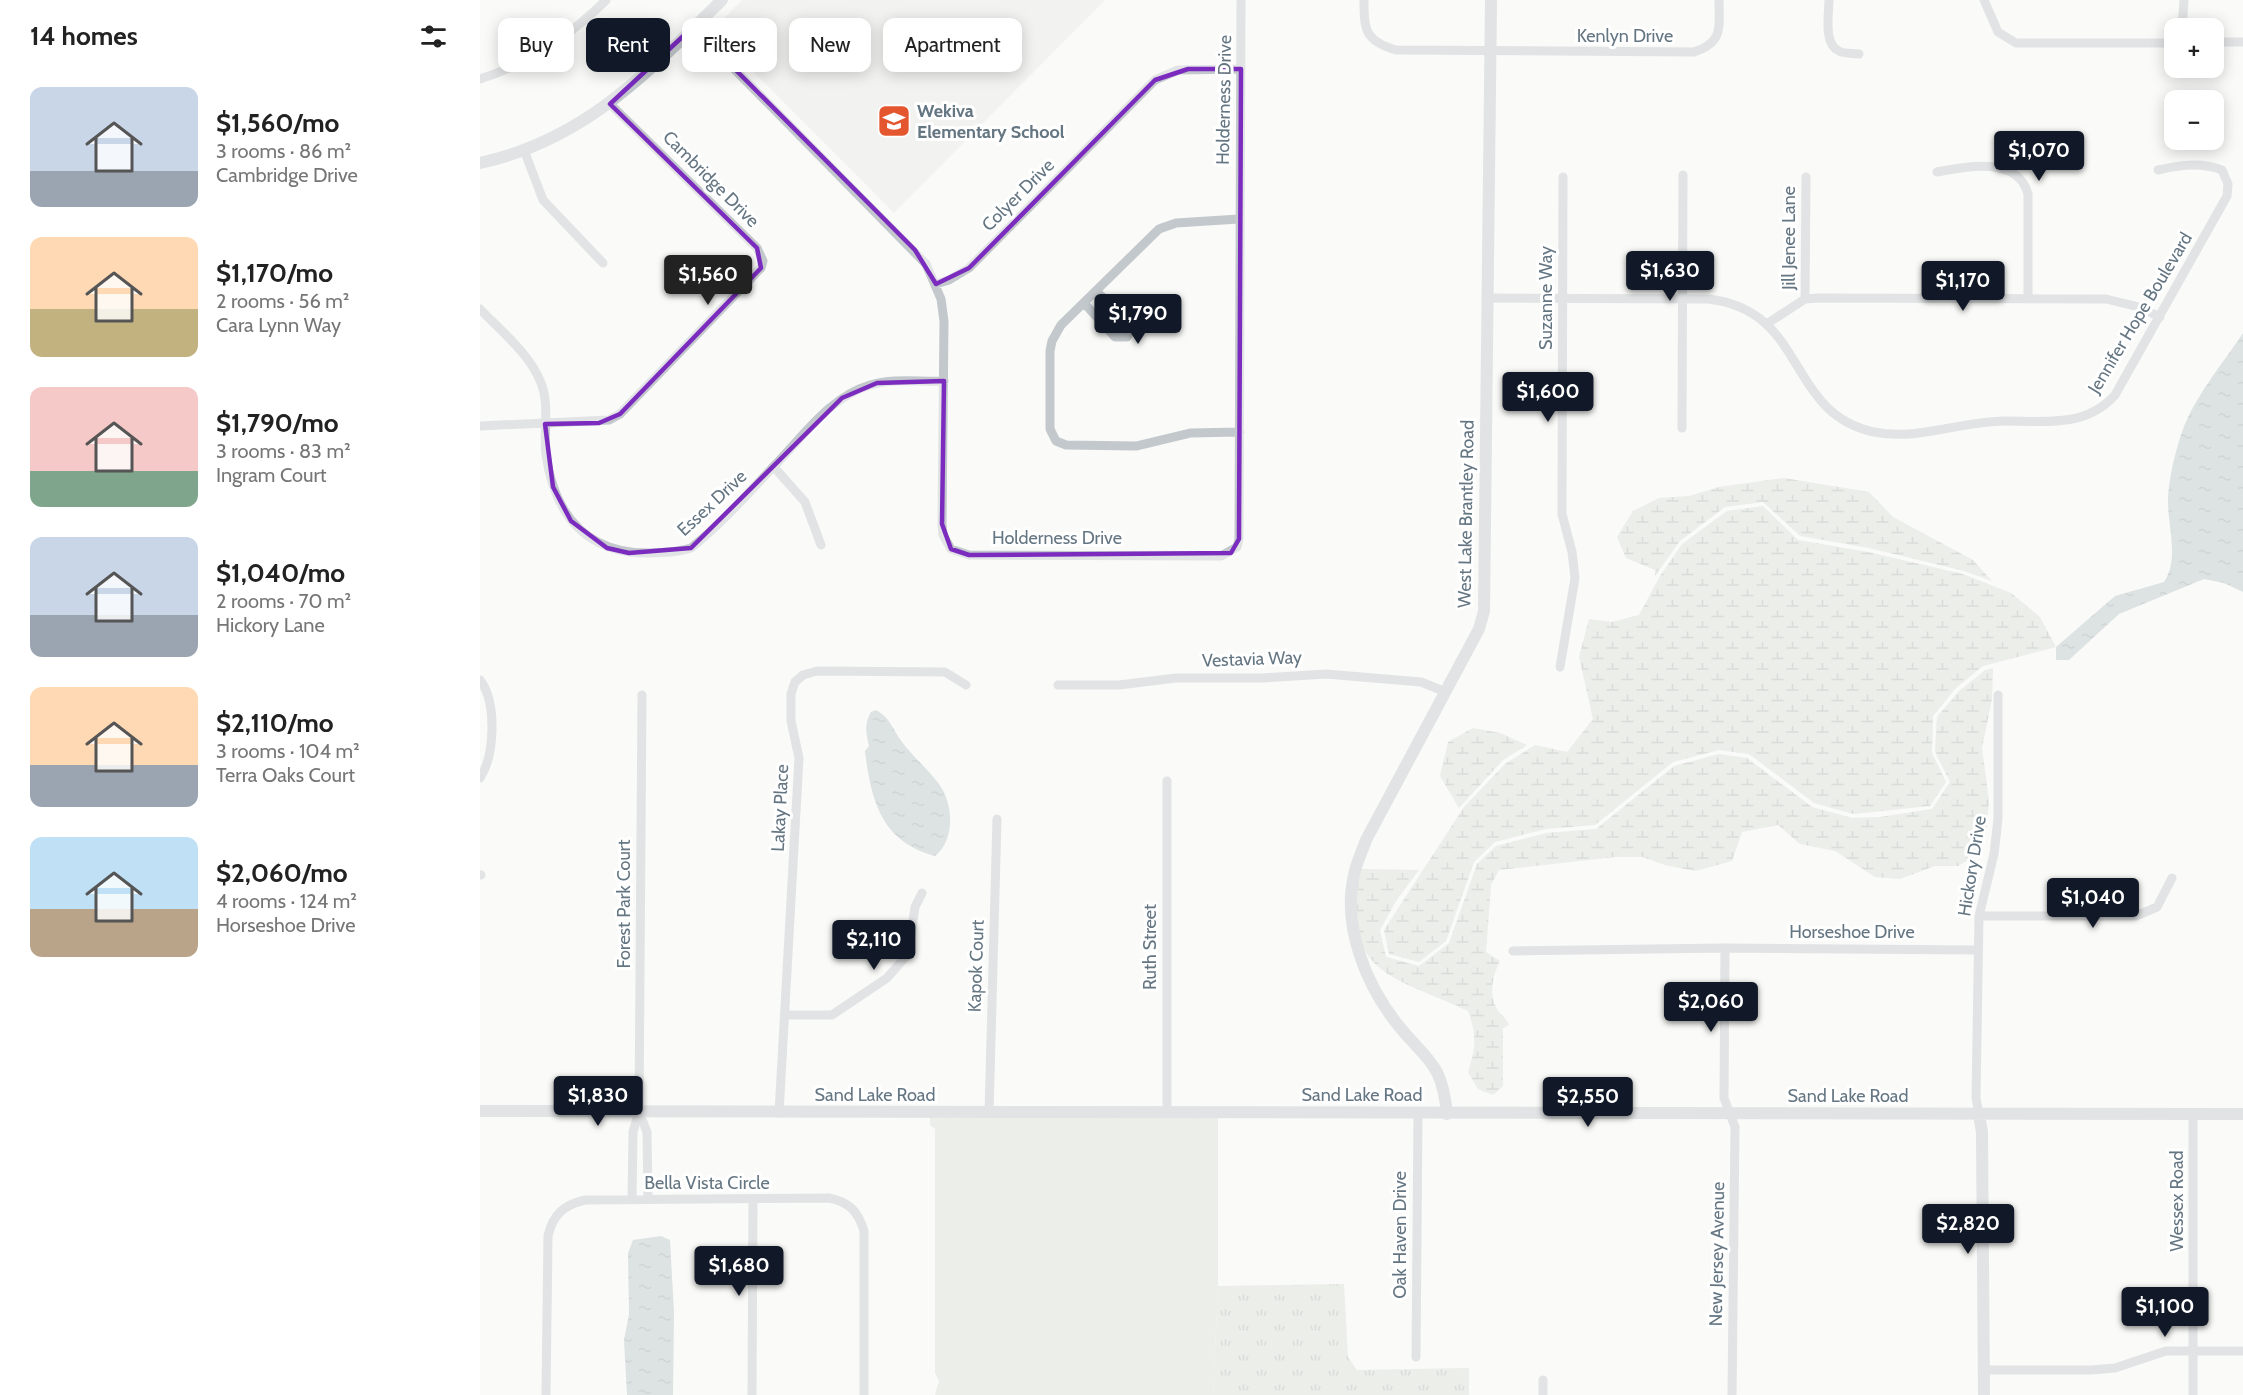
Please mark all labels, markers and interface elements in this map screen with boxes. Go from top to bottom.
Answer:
chip: Buy [498,18,574,72]
chip: Rent [586,18,670,72]
chip: Filters [682,18,777,72]
chip: New [789,18,871,72]
chip: Apartment [883,18,1022,72]
map controls [2164,18,2224,150]
button: + [2164,18,2224,78]
text: 14 homes [30,20,138,52]
icon: filters [417,20,450,53]
street label: Kenlyn Drive [1577,25,1673,47]
street label: Holderness Drive [1212,35,1236,165]
button: − [2164,90,2224,150]
place label: Wekiva Elementary School [917,100,1065,143]
school or university icon: Wekiva Elementary School [876,103,912,139]
text: $1,560/mo [216,107,339,139]
icon: home [78,111,150,183]
street label: Cambridge Drive [658,126,764,232]
pin: $1,070 [1990,131,2088,182]
text: $1,070 [2008,138,2070,162]
text: 3 rooms · 86 m² [216,139,351,163]
street label: Colyer Drive [977,154,1059,236]
text: Cambridge Drive [216,163,358,187]
street label: Jill Jenee Lane [1778,186,1800,291]
street label: Jennifer Hope Boulevard [2083,228,2197,398]
street label: Suzanne Way [1535,246,1557,350]
pin: $1,630 [1621,251,1719,302]
pin: $1,560 [659,255,757,306]
text: $1,170/mo [216,257,333,289]
text: $1,630 [1640,258,1700,282]
icon: home [78,261,150,333]
pin: $1,170 [1914,261,2012,312]
text: $1,560 [678,262,738,286]
text: $1,170 [1936,268,1990,292]
text: 2 rooms · 56 m² [216,289,349,313]
pin: $1,790 [1089,294,1187,345]
text: $1,790 [1108,301,1168,325]
text: Cara Lynn Way [216,313,341,337]
pin: $1,600 [1499,372,1597,423]
text: $1,600 [1516,379,1580,403]
text: $1,790/mo [216,407,339,439]
icon: home [78,411,150,483]
street label: West Lake Brantley Road [1453,420,1479,608]
text: 3 rooms · 83 m² [216,439,351,463]
text: Ingram Court [216,463,326,487]
street label: Essex Drive [673,465,751,541]
street label: Holderness Drive [992,527,1122,549]
text: $1,040/mo [216,557,345,589]
icon: home [78,561,150,633]
text: 2 rooms · 70 m² [216,589,351,613]
text: Hickory Lane [216,613,325,637]
street label: Vestavia Way [1202,646,1302,672]
text: $2,110/mo [216,707,334,739]
icon: home [78,711,150,783]
text: 3 rooms · 104 m² [216,739,360,763]
text: Terra Oaks Court [216,763,355,787]
street label: Lakay Place [767,764,793,852]
street label: Hickory Drive [1953,814,1991,918]
street label: Forest Park Court [613,839,635,969]
text: $2,060/mo [216,857,348,889]
icon: home [78,861,150,933]
pin: $1,040 [2044,878,2142,929]
text: $1,040 [2061,885,2125,909]
text: 4 rooms · 124 m² [216,889,357,913]
street label: Ruth Street [1139,904,1161,990]
text: Horseshoe Drive [216,913,355,937]
street label: Kapok Court [963,919,989,1013]
pin: $2,110 [825,920,923,971]
street label: Horseshoe Drive [1789,921,1915,943]
text: $2,110 [846,927,902,951]
pin: $2,060 [1662,982,1760,1033]
text: $2,060 [1678,989,1744,1013]
pin: $1,830 [549,1076,647,1127]
pin: $2,550 [1539,1077,1637,1128]
text: $1,830 [568,1083,628,1107]
street label: Sand Lake Road [815,1084,935,1106]
street label: Sand Lake Road [1302,1084,1422,1106]
text: $2,550 [1557,1084,1619,1108]
street label: Sand Lake Road [1788,1085,1908,1107]
street label: Wessex Road [2166,1150,2188,1252]
street label: Oak Haven Drive [1389,1171,1411,1299]
street label: Bella Vista Circle [644,1172,770,1194]
street label: New Jersey Avenue [1705,1181,1729,1327]
pin: $2,820 [1919,1204,2017,1255]
text: $2,820 [1936,1211,2000,1235]
pin: $1,680 [690,1246,788,1297]
text: $1,680 [708,1253,770,1277]
pin: $1,100 [2116,1287,2214,1338]
text: $1,100 [2136,1294,2194,1318]

